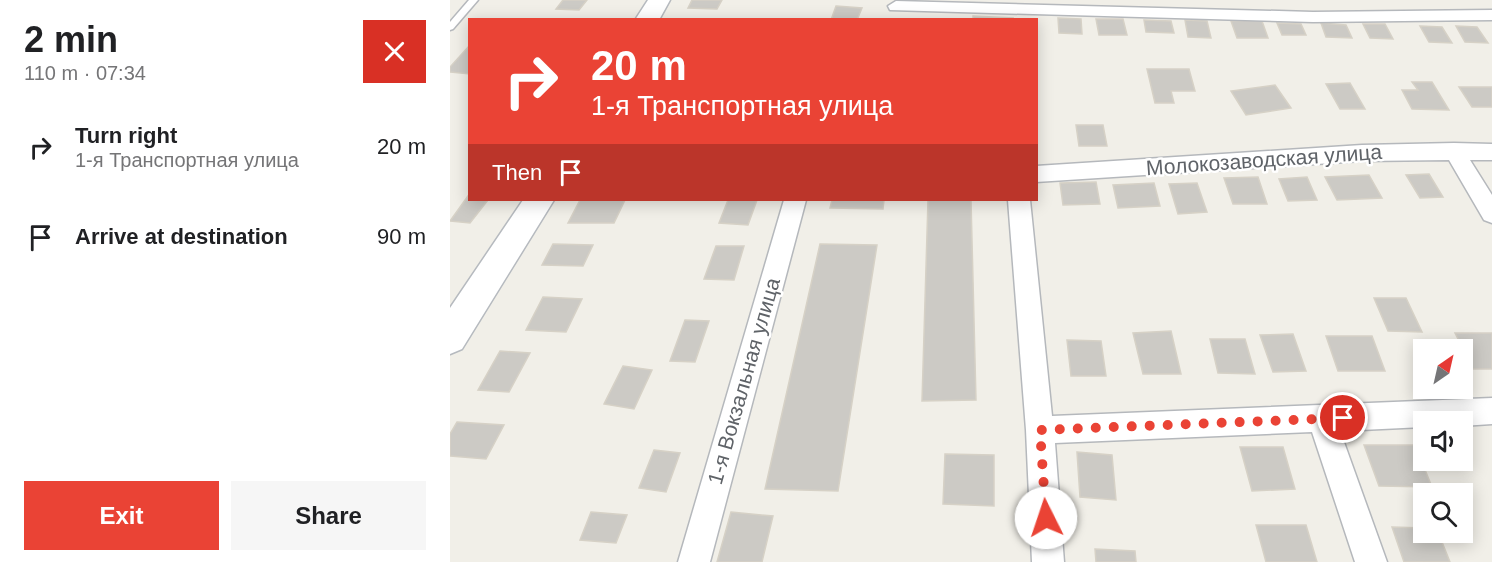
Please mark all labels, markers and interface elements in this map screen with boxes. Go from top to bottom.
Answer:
text: 2 min [24,19,118,60]
button: close [363,20,426,83]
icon: right [492,42,570,120]
text: 20 m [591,42,687,89]
text: 110 m · 07:34 [24,62,146,84]
text: 1-я Транспортная улица [591,91,893,121]
text: Turn right [75,123,177,148]
icon: right [24,131,57,164]
text: 20 m [377,134,426,159]
street label: Молокозаводская улица [1145,140,1383,179]
text: 1-я Транспортная улица [75,149,299,171]
icon: arrive [554,156,587,189]
text: Then [492,160,542,185]
icon: arrive [24,221,57,254]
text: Arrive at destination [75,224,288,249]
text: 90 m [377,224,426,249]
street label: 1-я Вокзальная улица [703,275,784,487]
north arrow [1413,339,1473,399]
map controls [1413,339,1473,543]
pin [1317,392,1368,443]
icon: arrive [1326,401,1359,434]
button: sound [1413,411,1473,471]
button: Exit [24,481,219,550]
button: Share [231,481,426,550]
button: search [1413,483,1473,543]
position arrow [1014,486,1078,550]

